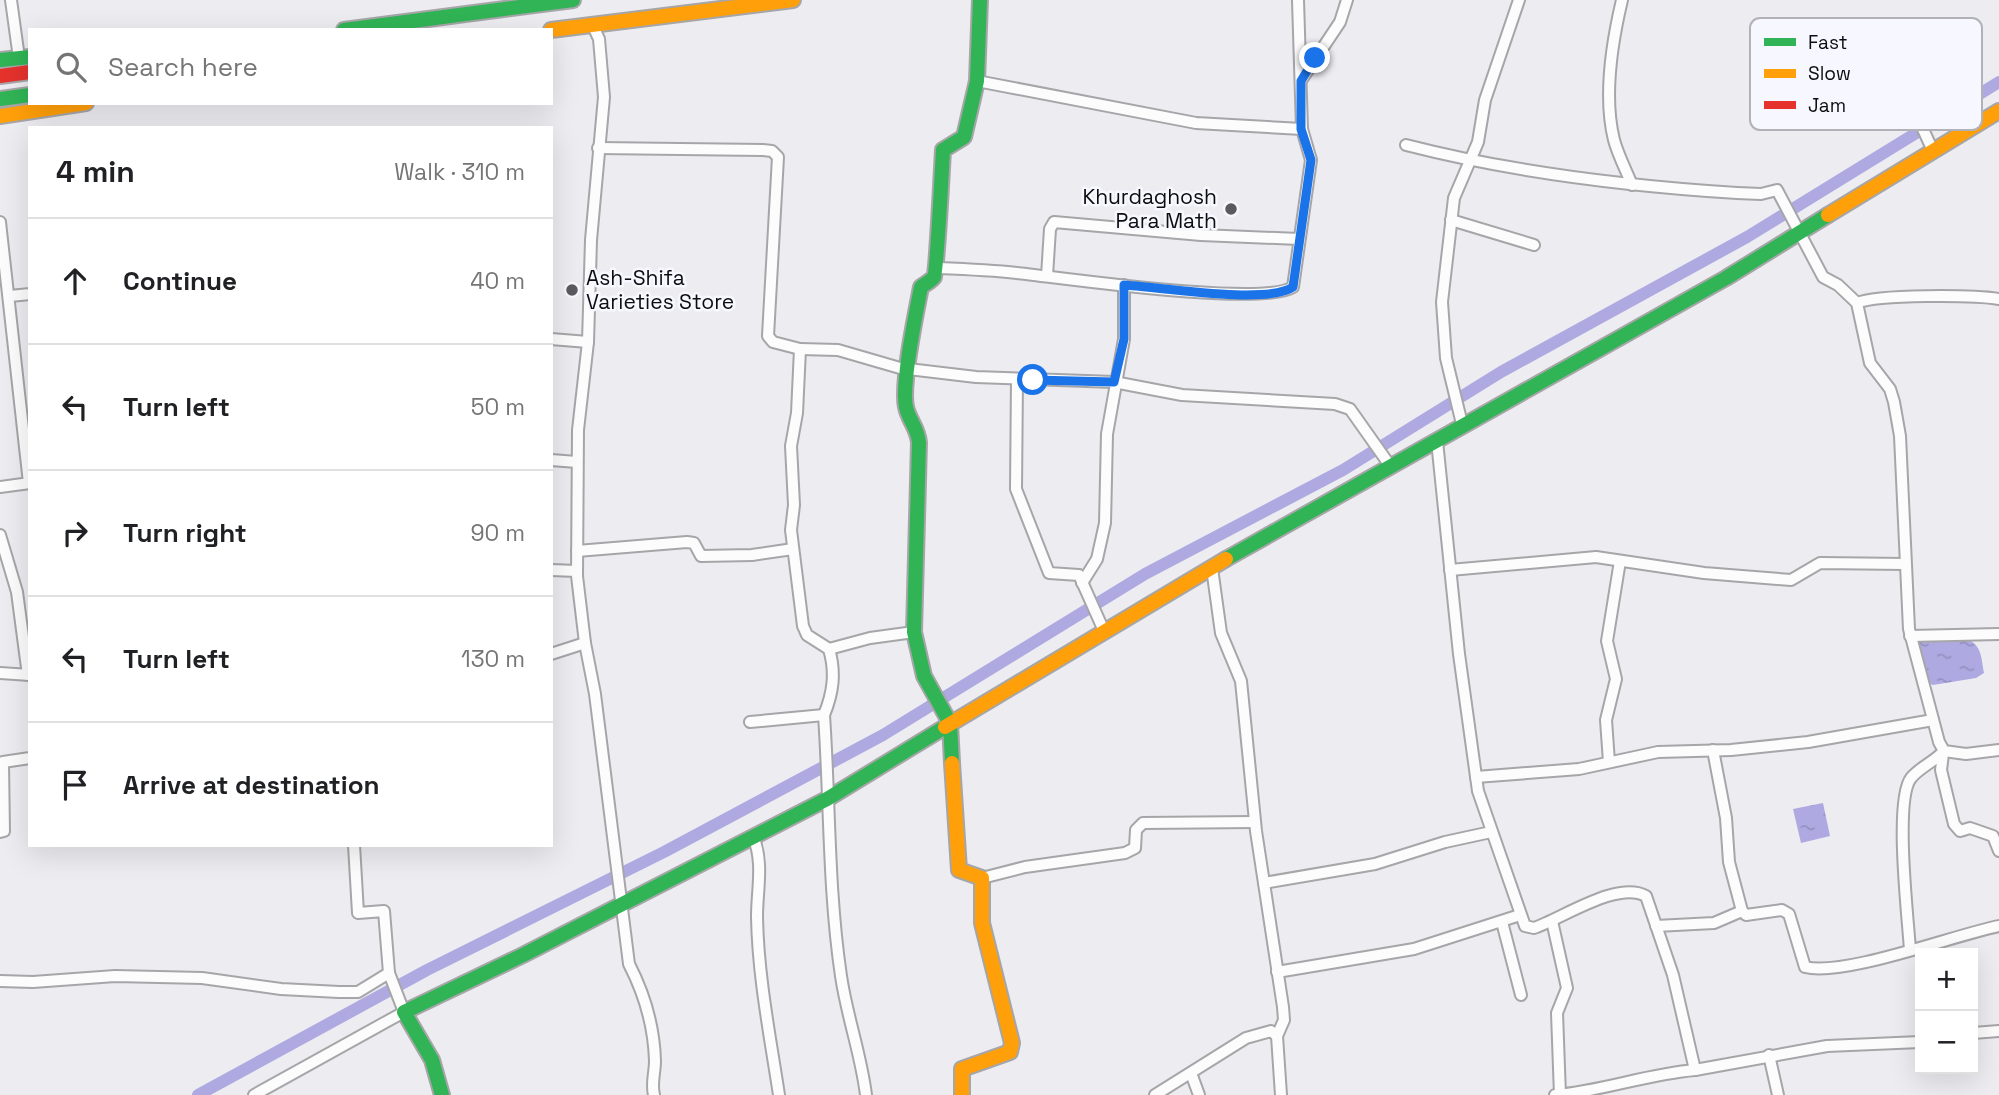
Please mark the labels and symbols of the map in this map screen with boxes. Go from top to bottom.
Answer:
legend [1750,18,1982,130]
text: Fast [1808,30,1848,55]
route end [1299,42,1330,73]
text: Slow [1808,61,1851,86]
text: Jam [1808,93,1846,118]
place label: Khurdaghosh Para Math [1083,183,1217,234]
marker: Khurdaghosh Para Math [1223,201,1239,217]
place label: Ash-Shifa Varieties Store [586,264,734,315]
marker: Ash-Shifa Varieties Store [564,282,580,298]
route start [1017,364,1048,395]

